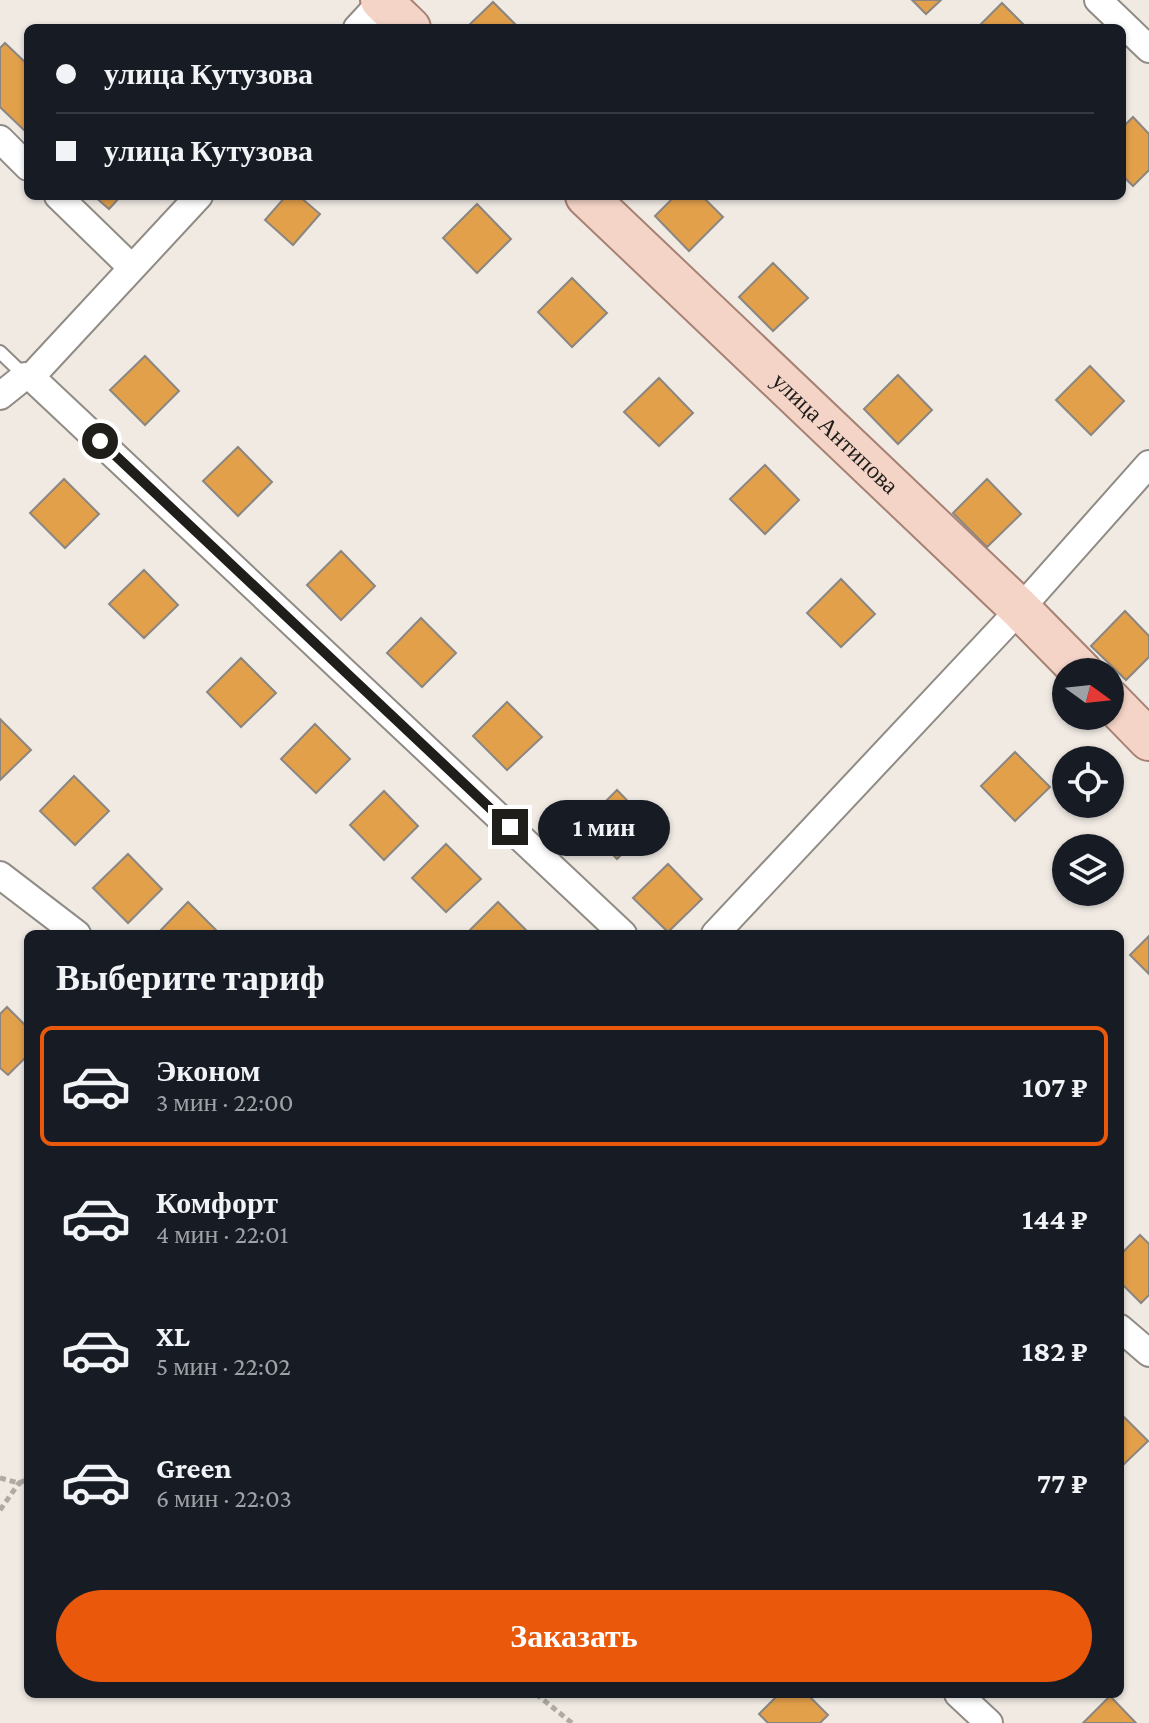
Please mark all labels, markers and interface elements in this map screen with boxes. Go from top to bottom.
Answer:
text: улица Кутузова [104,57,313,90]
text: улица Кутузова [104,134,313,167]
street label: улица Антипова [767,367,904,499]
route start [82,423,118,459]
north arrow [1052,658,1124,730]
map controls [1052,658,1124,906]
button: locate [1052,746,1124,818]
callout: 1 мин [538,799,670,855]
route end [492,809,528,845]
text: 1 мин [573,813,635,842]
button: layers [1052,834,1124,906]
text: Выберите тариф [56,958,325,998]
icon: car [60,1050,132,1122]
text: Эконом [156,1054,260,1087]
text: 107 ₽ [1022,1070,1088,1103]
text: 3 мин · 22:00 [156,1088,294,1117]
icon: car [60,1182,132,1254]
text: Комфорт [156,1186,278,1219]
text: 144 ₽ [1022,1202,1088,1235]
text: 4 мин · 22:01 [156,1220,288,1249]
icon: car [60,1314,132,1386]
text: XL [156,1319,190,1352]
text: 182 ₽ [1022,1334,1088,1367]
text: 5 мин · 22:02 [156,1352,291,1381]
icon: car [60,1446,132,1518]
text: Green [156,1451,232,1484]
text: 77 ₽ [1037,1466,1088,1499]
text: 6 мин · 22:03 [156,1484,292,1513]
button: Заказать [56,1590,1092,1682]

